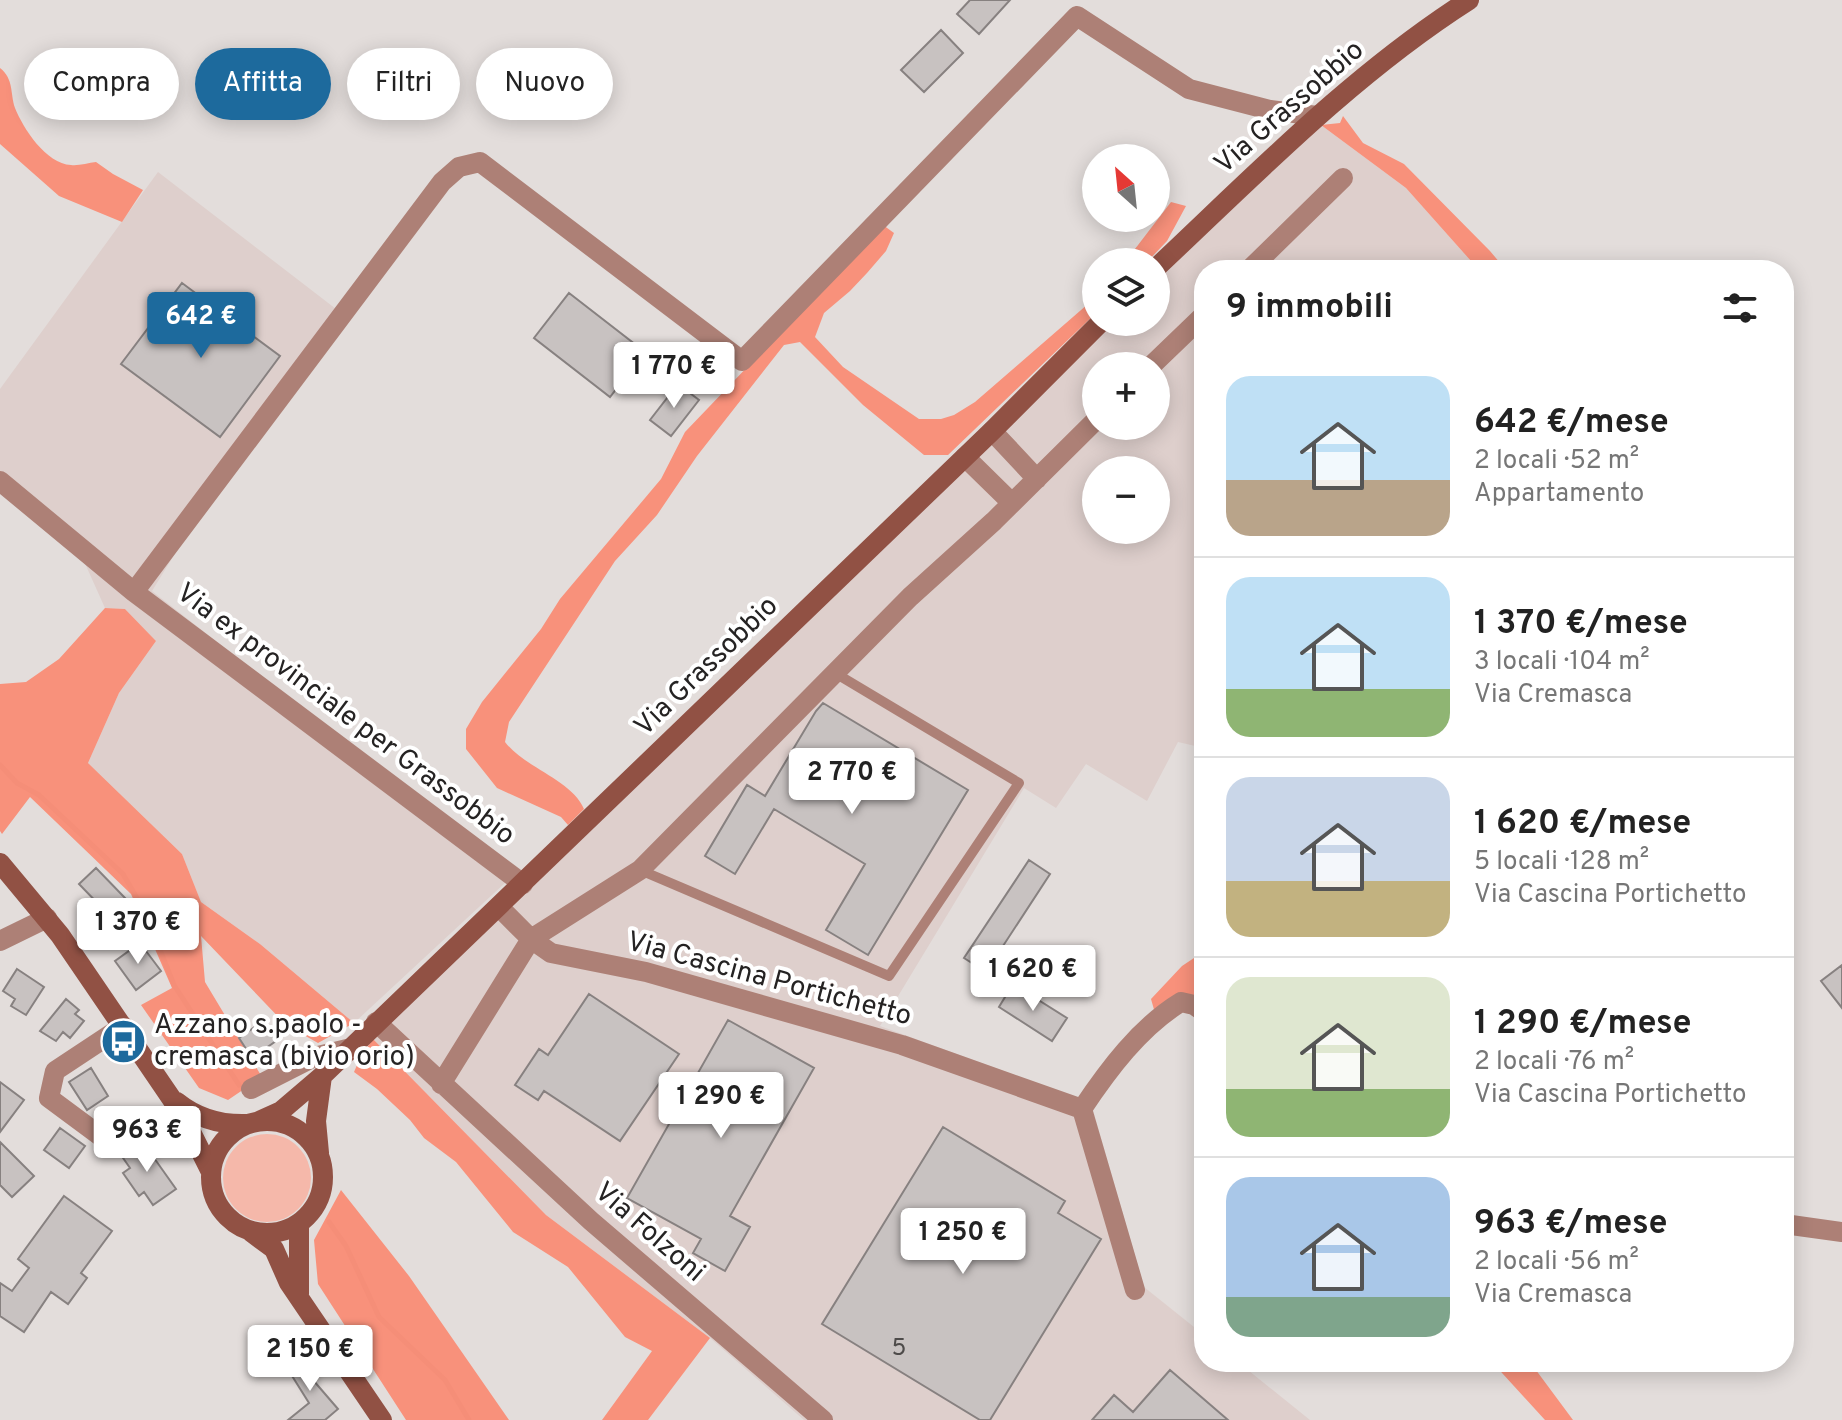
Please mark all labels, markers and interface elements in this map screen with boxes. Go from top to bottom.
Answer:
street label: Via Grassobbio [1208,33,1372,183]
chip: Compra [24,48,179,120]
chip: Affitta [195,48,331,120]
chip: Filtri [347,48,460,120]
chip: Nuovo [476,48,613,120]
north arrow [1082,144,1170,232]
map controls [1082,144,1170,544]
button: layers [1082,248,1170,336]
icon: filters [1718,286,1762,330]
text: 9 immobili [1226,287,1393,330]
pin: 642 € [145,292,257,360]
text: 642 € [165,301,237,334]
pin: 1 770 € [600,342,748,410]
text: 1 770 € [632,351,716,384]
button: + [1082,352,1170,440]
text: 642 €/mese [1474,402,1669,445]
icon: home [1290,408,1386,504]
text: 2 locali · 52 m² [1474,445,1639,478]
button: − [1082,456,1170,544]
text: Appartamento [1474,478,1644,511]
street label: Via ex provinciale per Grassobbio [168,576,522,854]
street label: Via Grassobbio [627,589,787,745]
text: 1 370 €/mese [1474,603,1688,646]
icon: home [1290,609,1386,705]
text: 3 locali · 104 m² [1474,646,1650,679]
text: Via Cremasca [1474,679,1632,712]
pin: 2 770 € [778,748,926,816]
text: 2 770 € [807,757,897,790]
text: 1 620 €/mese [1474,803,1691,846]
icon: home [1290,809,1386,905]
text: 5 locali · 128 m² [1474,846,1649,879]
text: Via Cascina Portichetto [1474,879,1746,912]
pin: 1 370 € [64,898,212,966]
text: 1 370 € [95,907,181,940]
street label: Via Cascina Portichetto [623,925,915,1035]
pin: 1 620 € [959,945,1107,1013]
text: 1 620 € [989,954,1077,987]
text: 1 290 €/mese [1474,1003,1691,1046]
place label: Azzano s.paolo - cremasca (bivio orio) [154,1008,415,1076]
icon: home [1290,1009,1386,1105]
bus stop icon: Azzano s.paolo - cremasca (bivio orio) [99,1018,147,1066]
text: 2 locali · 76 m² [1474,1046,1634,1079]
pin: 1 290 € [647,1072,795,1140]
text: Via Cascina Portichetto [1474,1079,1746,1112]
text: 1 290 € [677,1081,765,1114]
pin: 963 € [91,1106,203,1174]
text: 963 € [112,1115,182,1148]
street label: Via Folzoni [586,1175,712,1291]
text: 963 €/mese [1474,1203,1667,1246]
pin: 1 250 € [889,1208,1037,1276]
icon: home [1290,1209,1386,1305]
text: 1 250 € [919,1217,1007,1250]
text: 2 locali · 56 m² [1474,1246,1639,1279]
text: Via Cremasca [1474,1279,1632,1312]
pin: 2 150 € [236,1325,384,1393]
text: 2 150 € [266,1334,354,1367]
house number: 5 [892,1334,906,1364]

